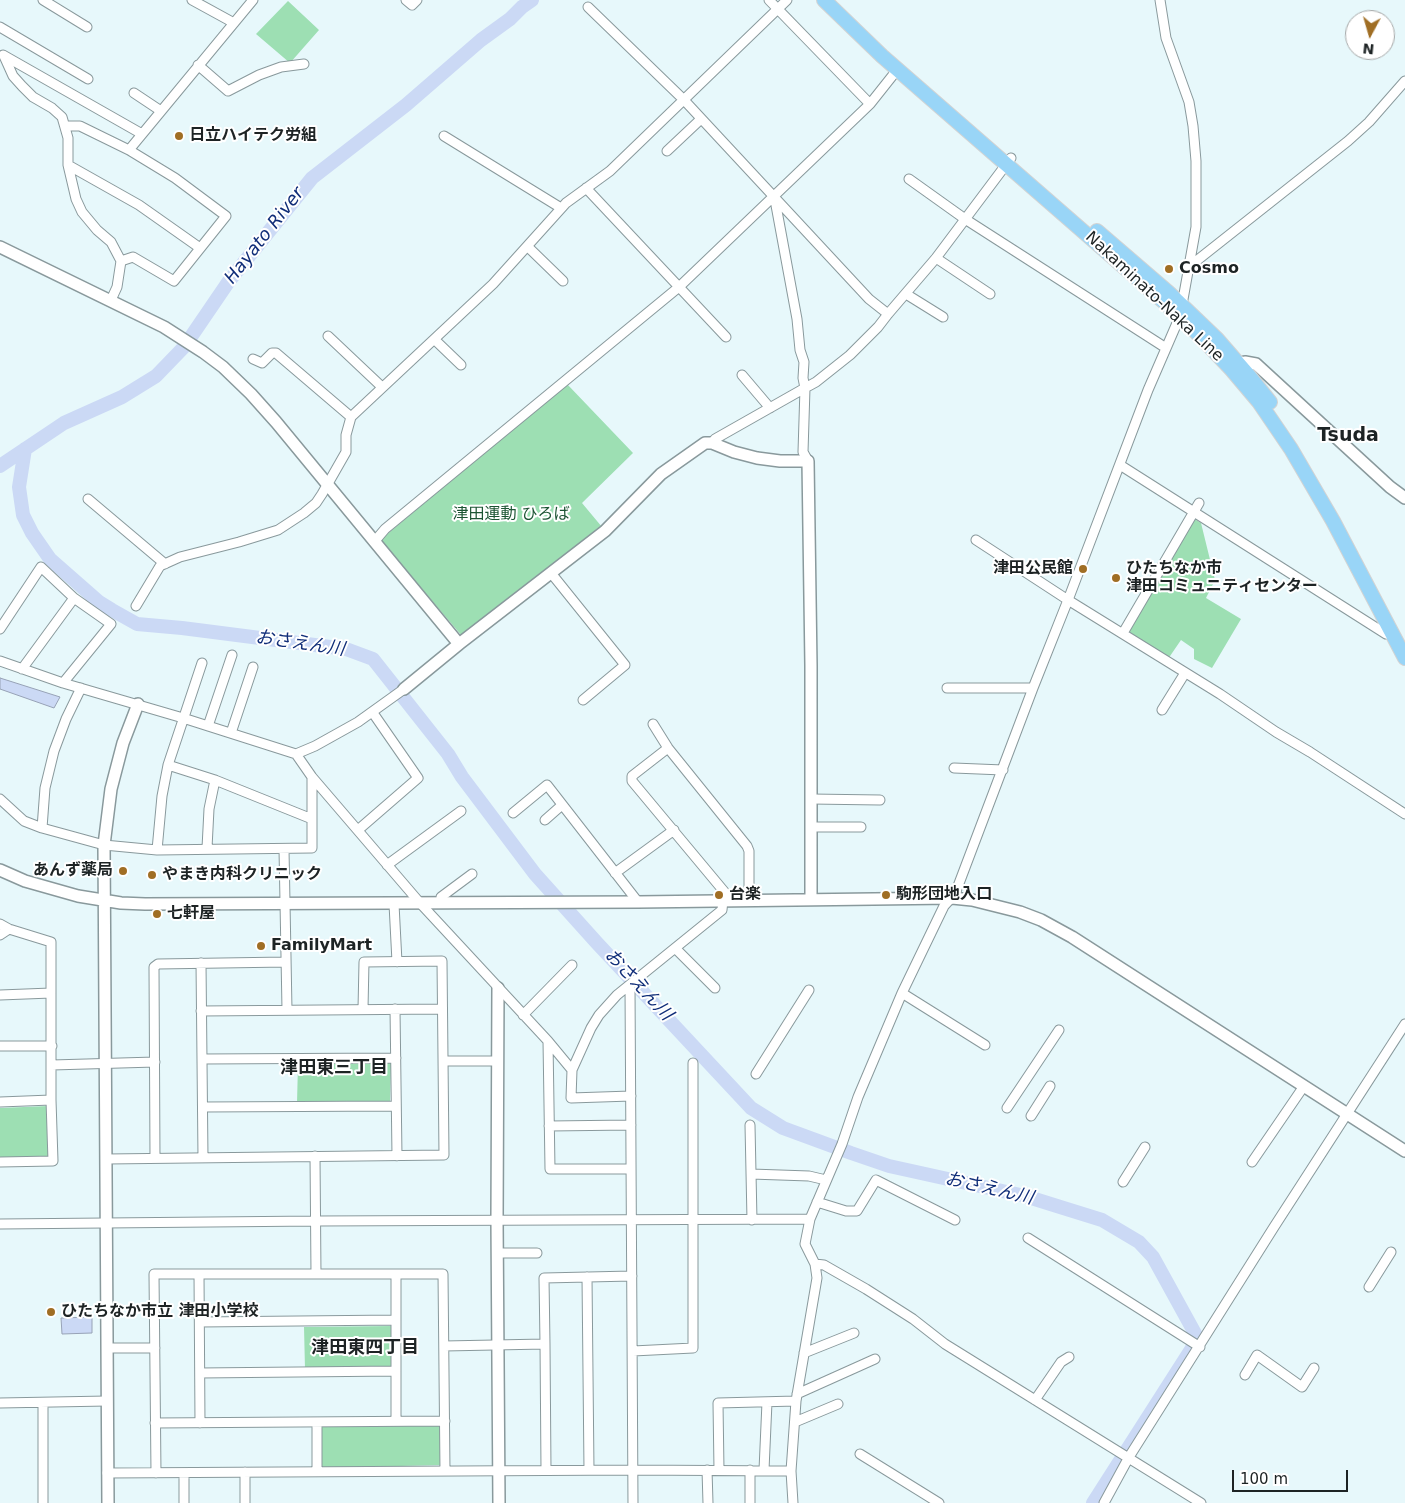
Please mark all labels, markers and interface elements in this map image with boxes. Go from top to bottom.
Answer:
north arrow [1345,10,1395,60]
text: N [1362,40,1375,57]
place label: 日立ハイテク労組 [189,126,317,146]
marker: 日立ハイテク労組 [173,130,185,142]
water label: Hayato River [221,183,309,289]
street label: Nakaminato-Naka Line [1081,228,1227,366]
place label: Cosmo [1179,259,1239,279]
marker: Cosmo [1163,263,1175,275]
district label: Tsuda [1317,425,1379,447]
park label: 津田運動 ひろば [452,505,570,525]
place label: 津田公民館 [993,559,1073,579]
place label: ひたちなか市 津田コミュニティセンター [1126,559,1318,597]
marker: 津田公民館 [1077,563,1089,575]
marker: ひたちなか市 津田コミュニティセンター [1110,572,1122,584]
water label: おさえん川 [254,627,346,661]
place label: あんず薬局 [33,861,113,881]
marker: あんず薬局 [117,865,129,877]
place label: やまき内科クリニック [162,865,322,885]
marker: やまき内科クリニック [146,869,158,881]
place label: 台楽 [729,885,761,905]
place label: 駒形団地入口 [896,885,992,905]
marker: 台楽 [713,889,725,901]
marker: 駒形団地入口 [880,889,892,901]
place label: 七軒屋 [167,904,215,924]
marker: 七軒屋 [151,908,163,920]
place label: FamilyMart [271,936,372,956]
marker: FamilyMart [255,940,267,952]
water label: おさえん川 [599,945,677,1025]
district label: 津田東三丁目 [280,1057,388,1079]
water label: おさえん川 [943,1168,1035,1210]
place label: ひたちなか市立 津田小学校 [61,1302,259,1322]
marker: ひたちなか市立 津田小学校 [45,1306,57,1318]
district label: 津田東四丁目 [311,1337,419,1359]
scale bar [1235,1460,1351,1492]
text: 100 m [1240,1470,1288,1488]

